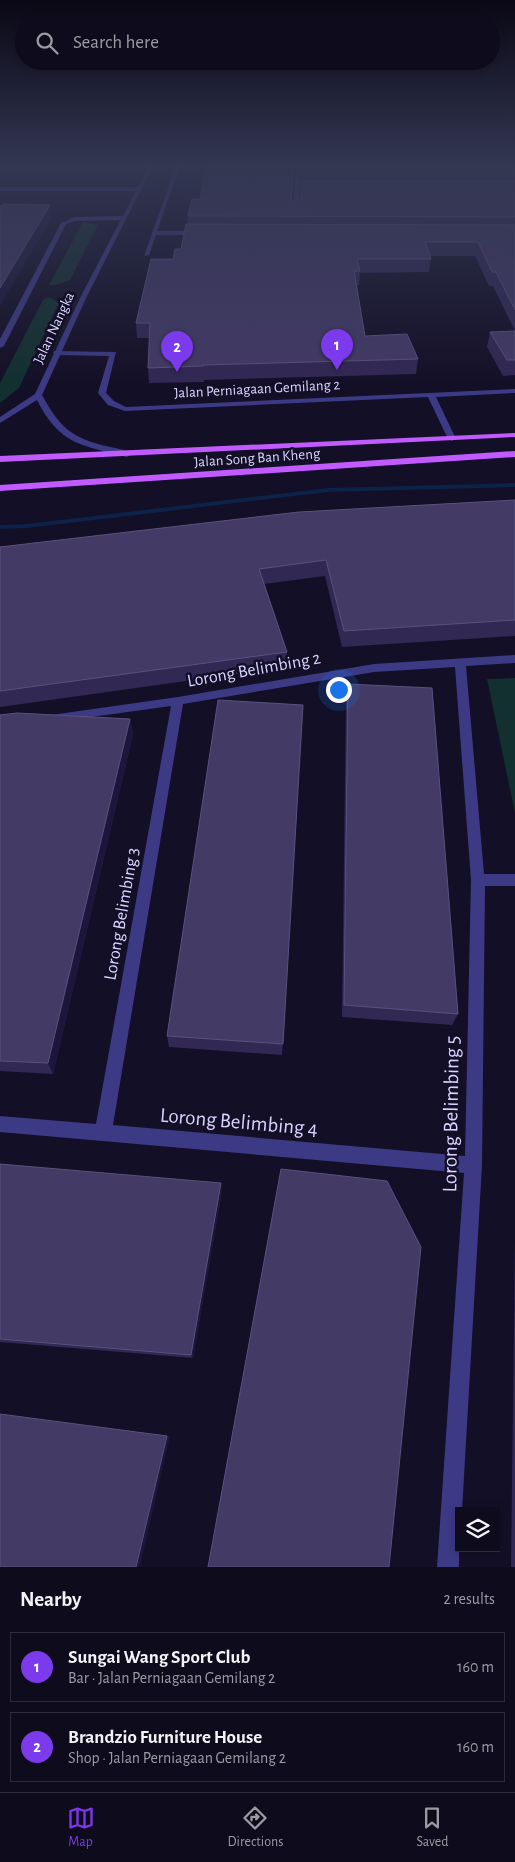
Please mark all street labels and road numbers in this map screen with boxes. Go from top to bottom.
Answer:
street label: Jalan Nangka [31,290,77,366]
street label: Jalan Perniagaan Gemilang 2 [174,377,341,401]
street label: Jalan Song Ban Kheng [193,446,321,470]
street label: Lorong Belimbing 2 [186,649,322,691]
street label: Lorong Belimbing 3 [101,846,143,982]
street label: Lorong Belimbing 5 [439,1035,463,1193]
street label: Lorong Belimbing 4 [159,1105,319,1139]

